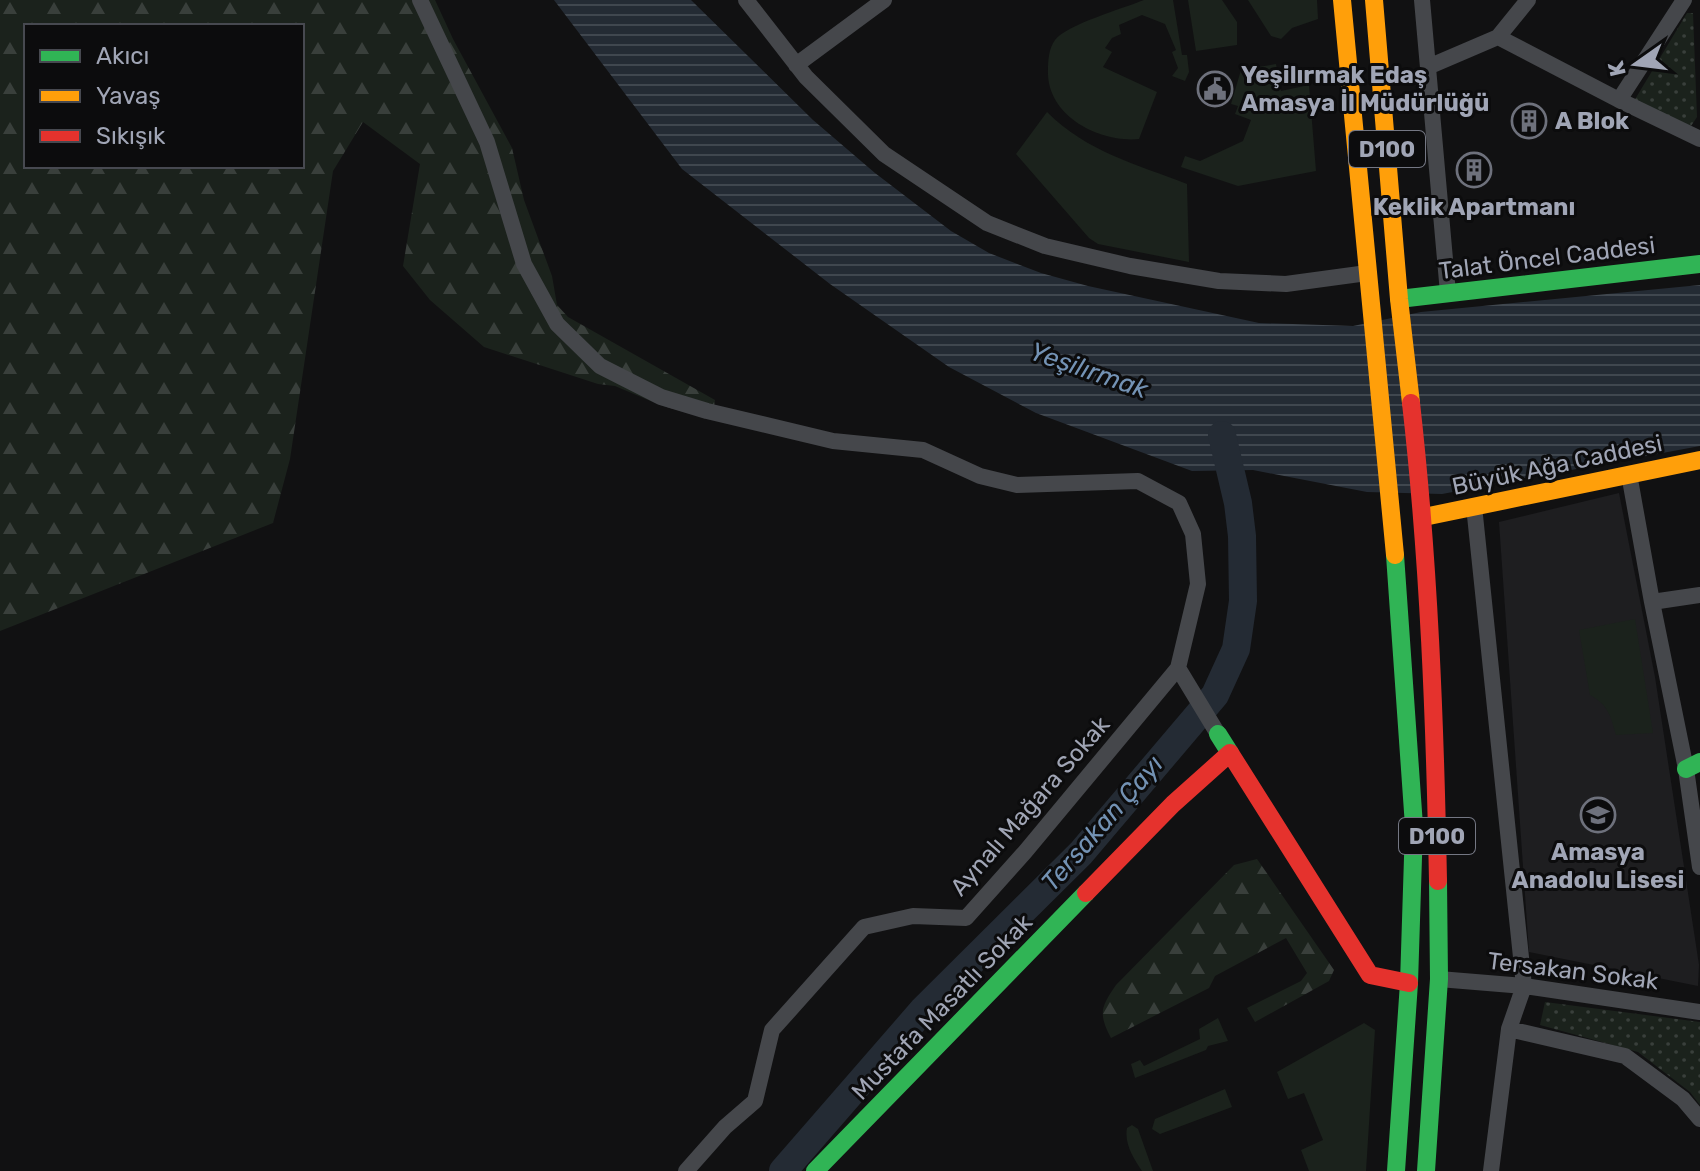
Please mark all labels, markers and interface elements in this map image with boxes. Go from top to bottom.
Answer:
legend [24,24,304,168]
north arrow [1596,24,1676,104]
text: Akıcı [96,42,149,70]
text: K [1602,58,1632,79]
place label: Yeşilırmak Edaş Amasya İl Müdürlüğü [1241,61,1489,117]
public building icon: Yeşilırmak Edaş Amasya İl Müdürlüğü [1196,70,1234,108]
text: Yavaş [96,82,160,110]
building icon: A Blok [1510,102,1548,140]
place label: A Blok [1555,107,1629,135]
text: Sıkışık [96,122,166,150]
road number: D100 [1349,131,1425,167]
building icon: Keklik Apartmanı [1455,151,1493,189]
place label: Keklik Apartmanı [1373,193,1575,221]
street label: Talat Öncel Caddesi [1437,231,1657,285]
water label: Yeşilırmak [1026,336,1153,405]
street label: Büyük Ağa Caddesi [1449,429,1665,501]
street label: Aynalı Mağara Sokak [945,710,1116,901]
water label: Tersakan Çayı [1035,749,1170,898]
school or university icon: Amasya Anadolu Lisesi [1579,796,1617,834]
road number: D100 [1399,818,1475,854]
place label: Amasya Anadolu Lisesi [1512,838,1684,894]
street label: Mustafa Masatlı Sokak [846,908,1038,1106]
street label: Tersakan Sokak [1486,947,1661,995]

